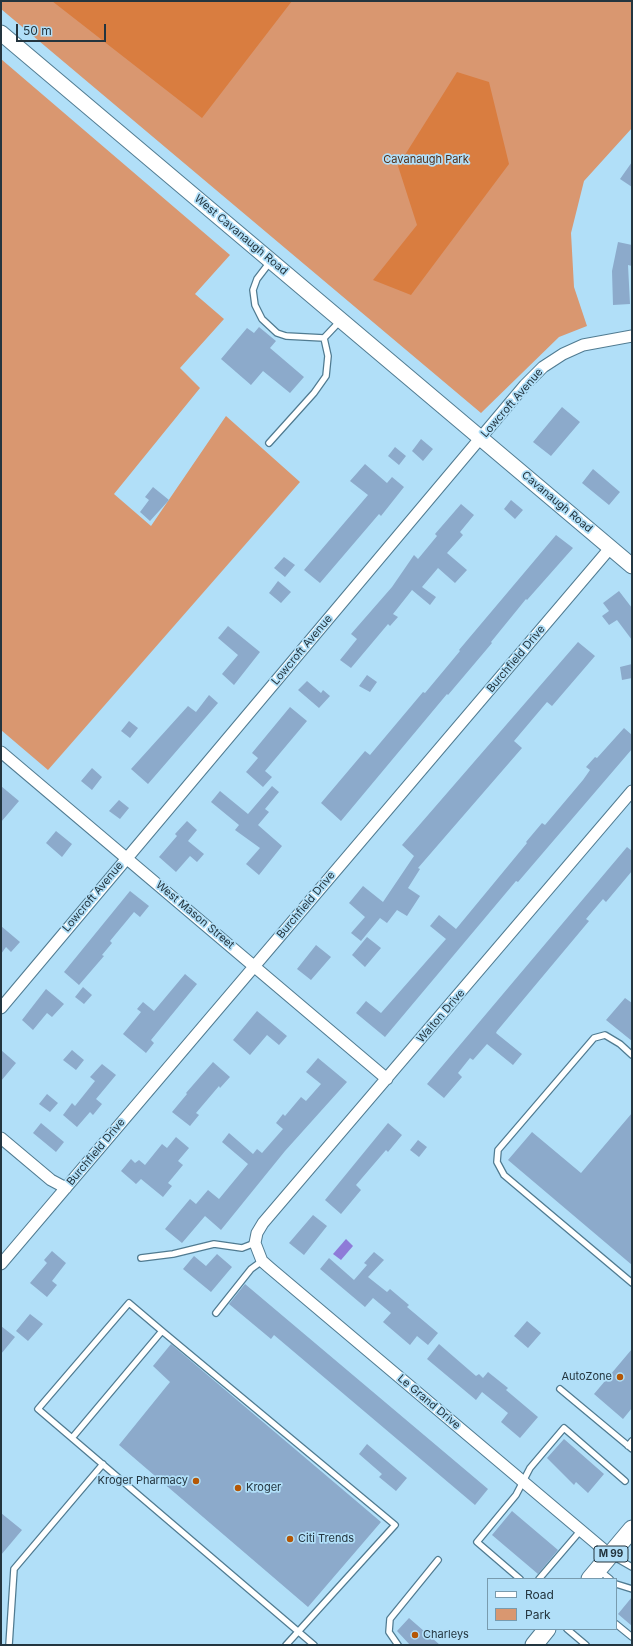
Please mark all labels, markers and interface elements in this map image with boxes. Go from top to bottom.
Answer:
scale bar [18,16,108,42]
text: 50 m [23,23,52,38]
park label: Cavanaugh Park [383,153,469,167]
street label: West Cavanaugh Road [192,192,290,278]
street label: Lowcroft Avenue [478,366,546,440]
street label: Cavanaugh Road [519,469,595,535]
street label: Lowcroft Avenue [269,612,335,688]
street label: Burchfield Drive [484,623,548,695]
street label: Lowcroft Avenue [60,859,126,935]
street label: Burchfield Drive [274,869,338,941]
street label: West Mason Street [153,878,237,952]
street label: Walton Drive [414,987,468,1045]
street label: Burchfield Drive [64,1116,128,1188]
place label: AutoZone [561,1370,612,1384]
street label: Le Grand Drive [395,1372,463,1432]
marker: AutoZone [615,1372,625,1382]
place label: Kroger Pharmacy [98,1474,188,1488]
marker: Kroger Pharmacy [191,1476,201,1486]
place label: Kroger [246,1481,281,1495]
marker: Kroger [233,1483,243,1493]
place label: Citi Trends [298,1532,354,1546]
marker: Citi Trends [285,1534,295,1544]
road number: M 99 [594,1546,628,1562]
legend [487,1578,617,1630]
text: Road [525,1587,554,1602]
text: Park [525,1607,551,1622]
place label: Charleys [423,1628,469,1642]
marker: Charleys [410,1630,420,1640]

